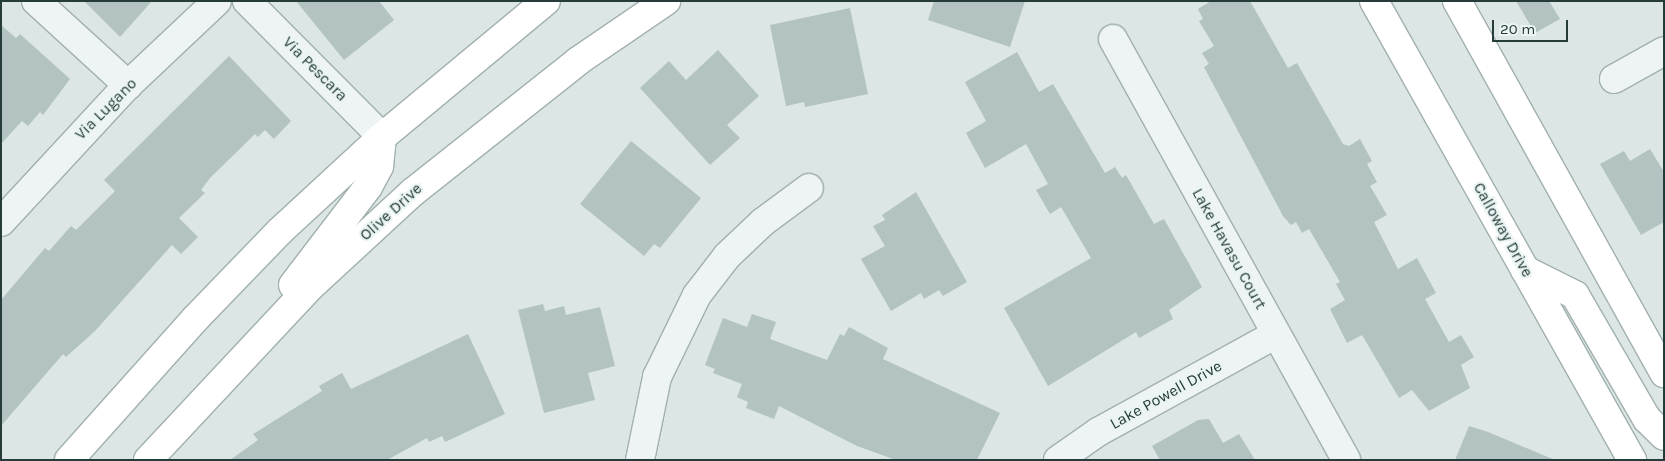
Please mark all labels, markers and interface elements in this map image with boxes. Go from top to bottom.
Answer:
scale bar [1495,10,1571,42]
text: 20 m [1500,20,1535,38]
street label: Via Pescara [279,33,351,105]
street label: Via Lugano [71,74,141,144]
street label: Olive Drive [356,179,426,245]
street label: Calloway Drive [1469,179,1537,281]
street label: Lake Havasu Court [1188,185,1270,313]
street label: Lake Powell Drive [1107,356,1225,434]

